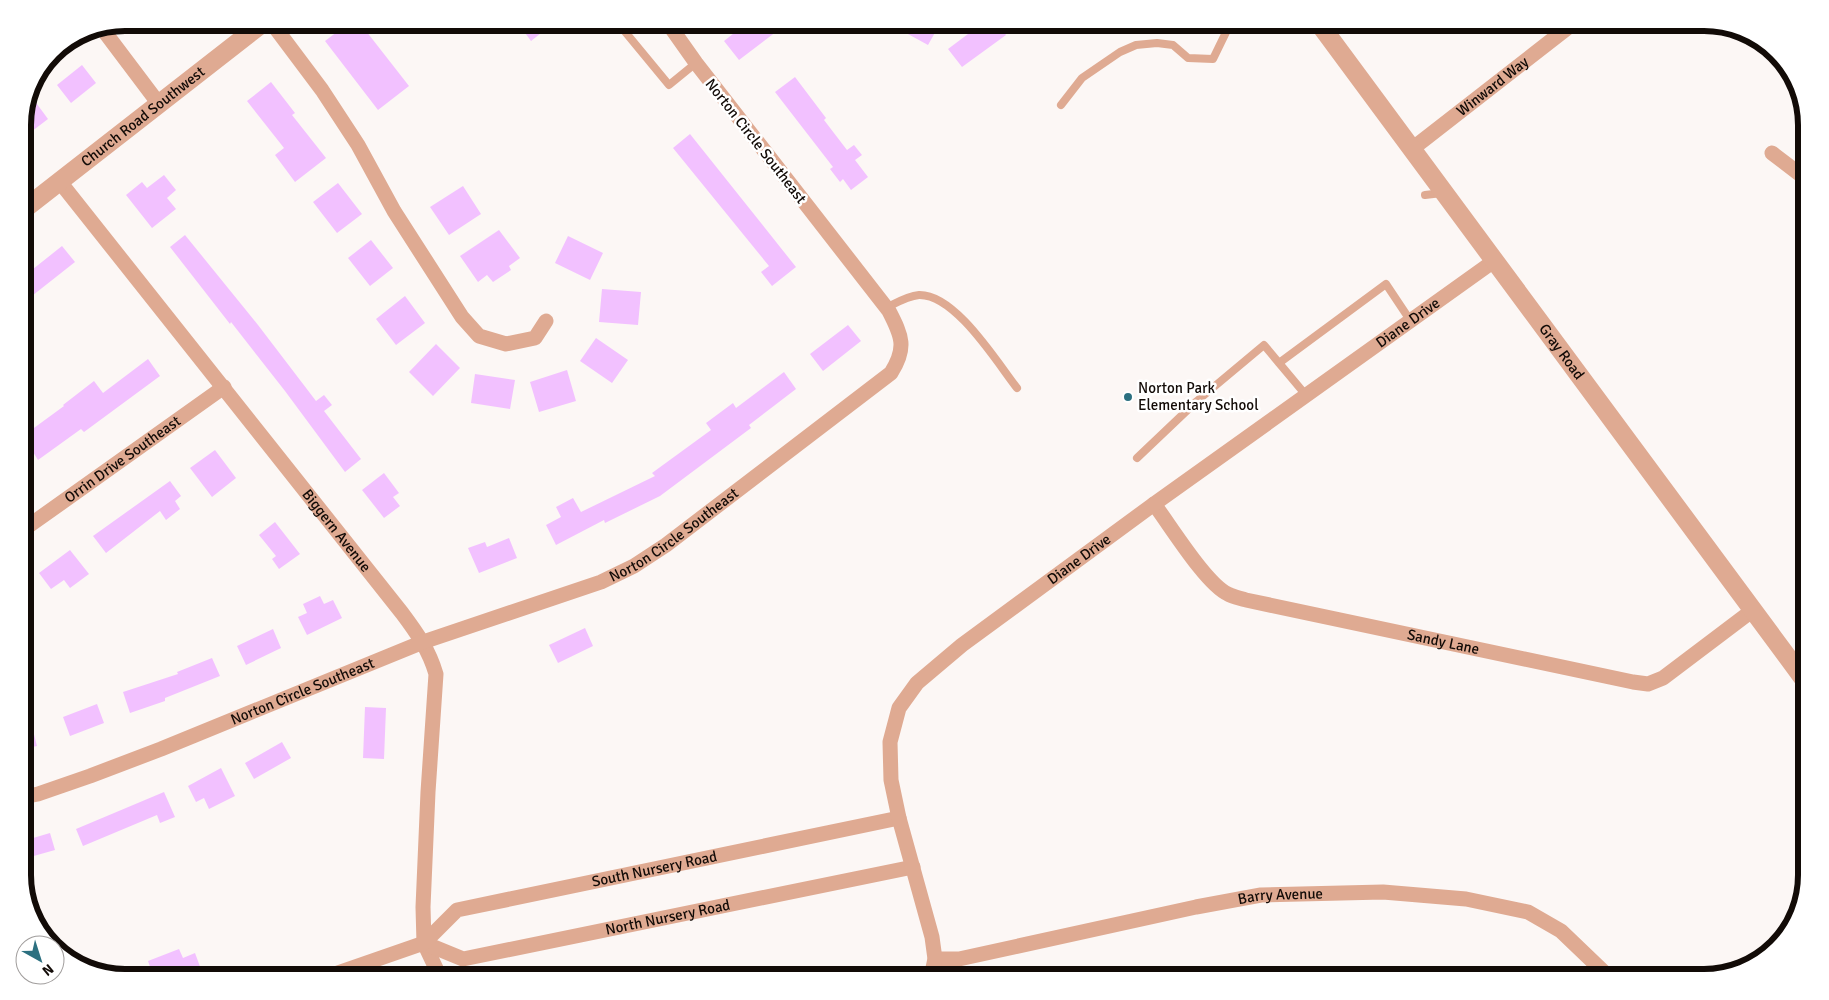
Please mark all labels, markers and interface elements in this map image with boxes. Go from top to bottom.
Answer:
street label: Winward Way [1453,53,1532,120]
street label: Church Road Southwest [77,63,208,170]
street label: Norton Circle Southeast [702,75,810,207]
street label: Diane Drive [1372,294,1443,351]
street label: Gray Road [1535,320,1588,383]
place label: Norton Park Elementary School [1138,379,1259,414]
marker: Norton Park Elementary School [1122,391,1134,403]
street label: Orrin Drive Southeast [61,412,184,507]
street label: Norton Circle Southeast [606,484,742,586]
street label: Biggern Avenue [298,486,375,576]
street label: Diane Drive [1044,530,1114,588]
street label: Sandy Lane [1406,625,1481,658]
street label: Norton Circle Southeast [228,654,377,729]
street label: South Nursery Road [590,847,719,891]
street label: Barry Avenue [1236,884,1323,908]
street label: North Nursery Road [604,896,732,939]
north arrow [15,935,65,985]
text: N [39,960,57,979]

